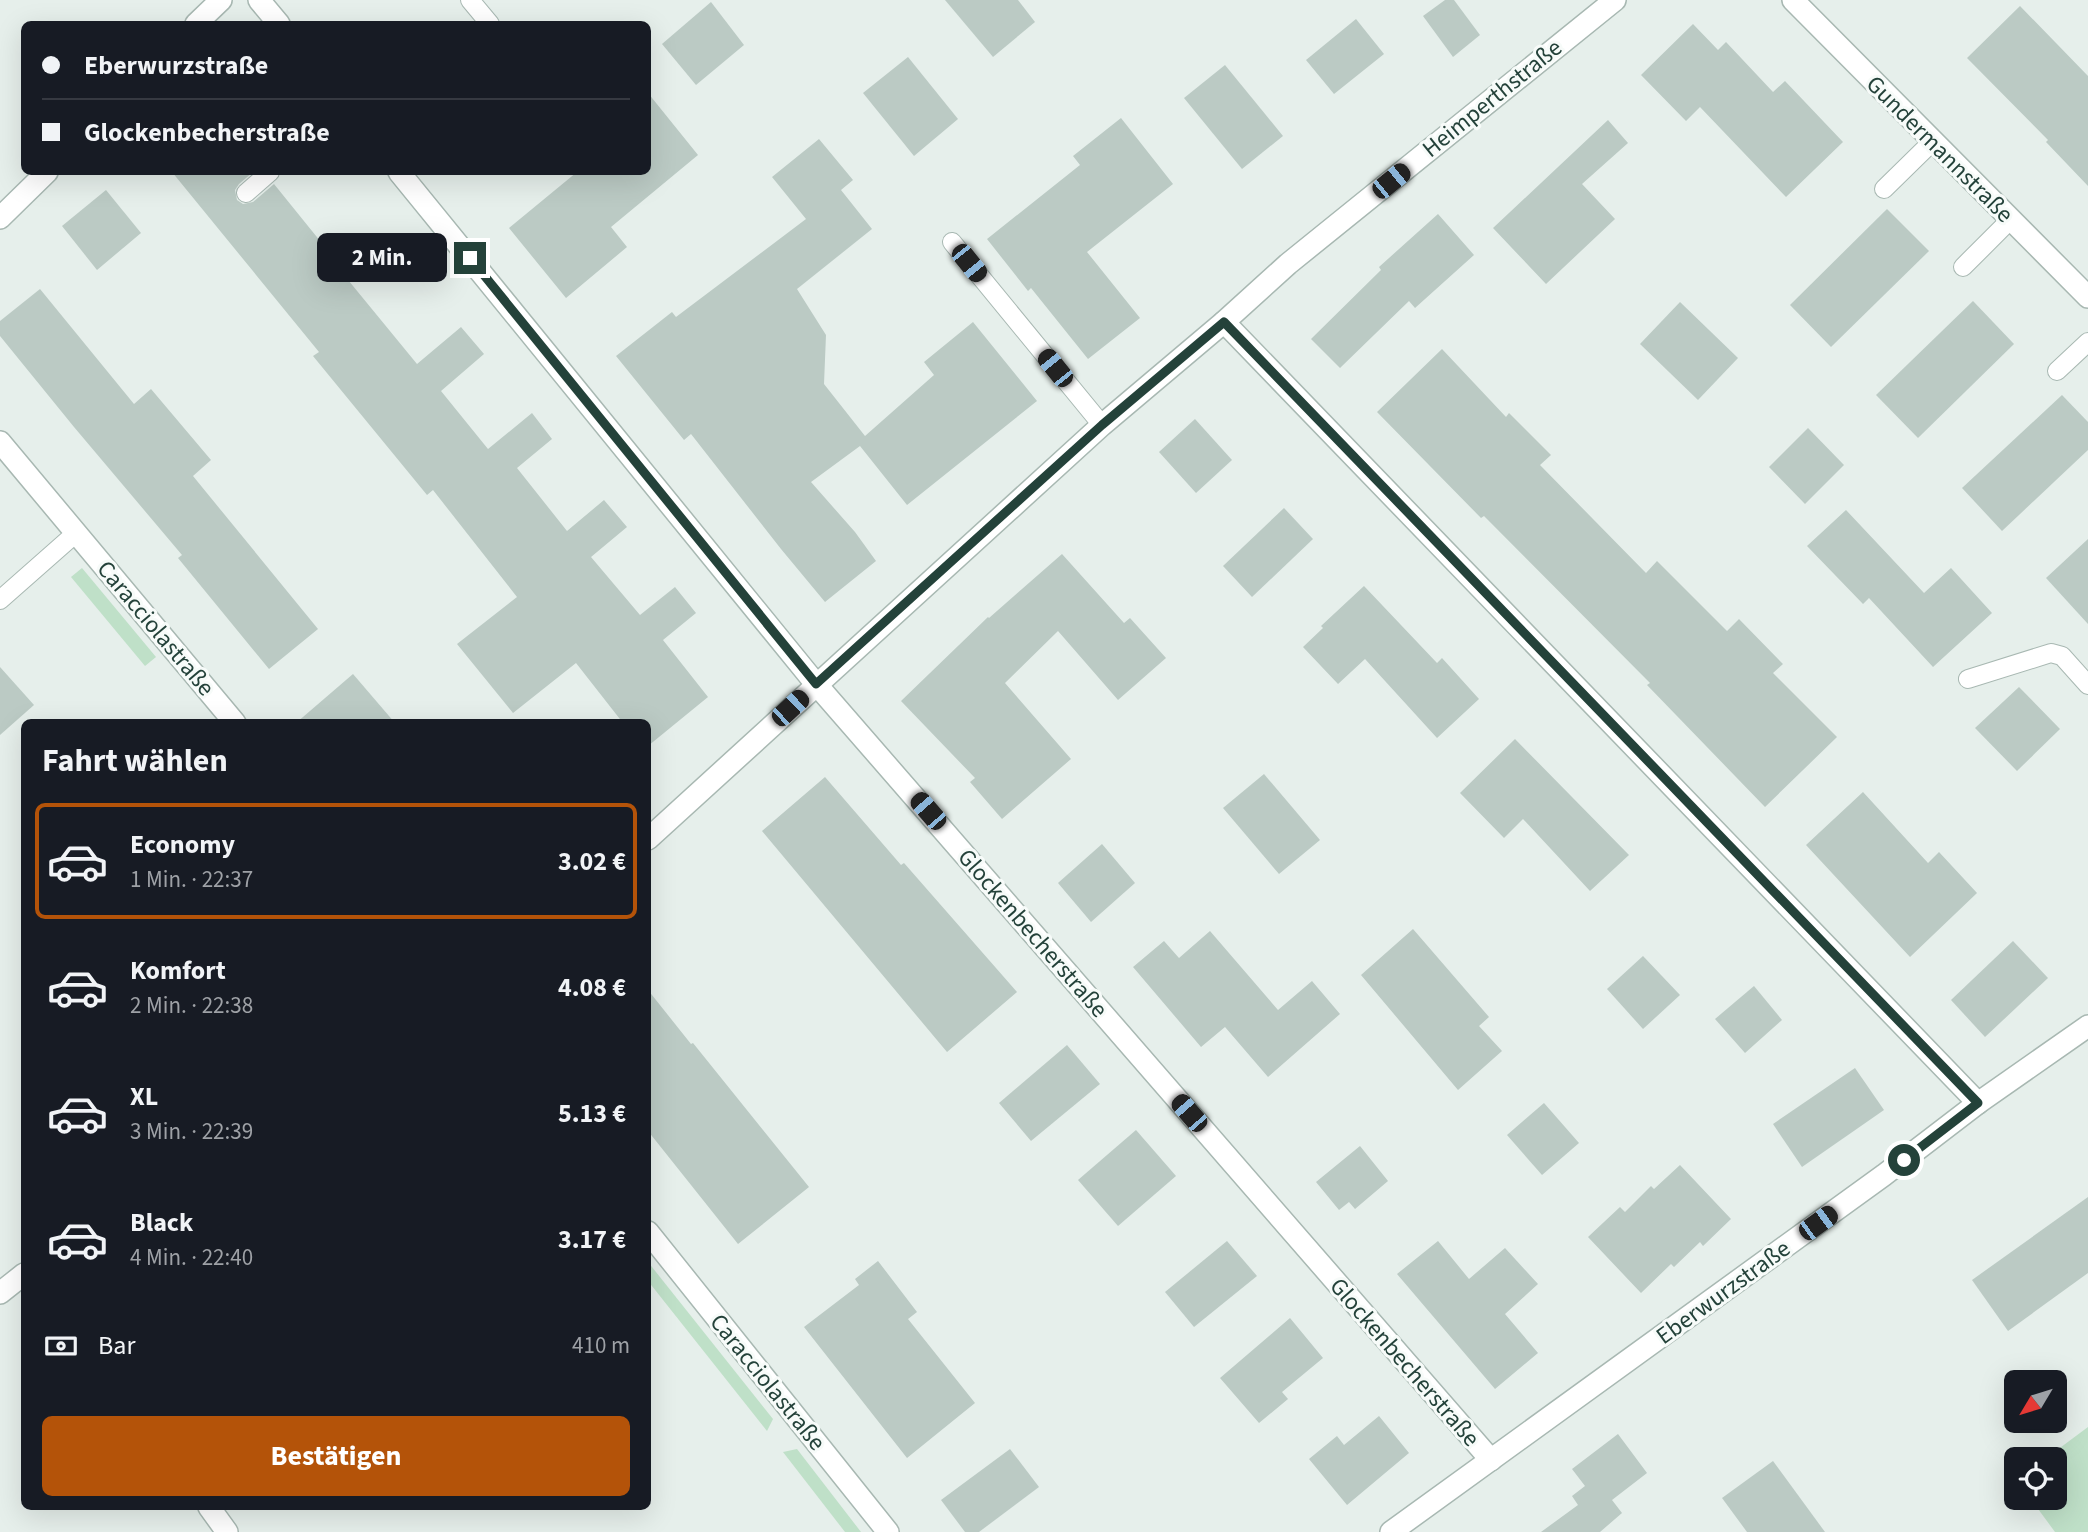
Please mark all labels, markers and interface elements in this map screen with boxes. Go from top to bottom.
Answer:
street label: Heimperthstraße [1415,31,1570,166]
text: Eberwurzstraße [84,47,268,84]
street label: Gundermannstraße [1858,68,2021,231]
text: Glockenbecherstraße [84,114,330,151]
car [1369,160,1414,202]
callout: 2 Min. [316,233,446,282]
car [948,240,991,286]
text: 2 Min. [352,241,412,274]
route end [454,242,486,274]
car [1034,345,1077,391]
street label: Caracciolastraße [88,553,223,704]
car [768,686,813,730]
text: Fahrt wählen [42,738,228,784]
car [907,788,950,834]
text: Economy [130,826,235,863]
icon: car [46,830,109,893]
street label: Glockenbecherstraße [949,841,1116,1026]
text: 3.02 € [558,843,626,880]
text: 1 Min. · 22:37 [130,863,253,896]
text: Komfort [130,952,226,989]
icon: car [46,956,109,1019]
text: 4.08 € [558,969,626,1006]
text: 2 Min. · 22:38 [130,989,253,1022]
text: XL [130,1078,158,1115]
icon: car [46,1082,109,1145]
car [1168,1090,1211,1136]
text: 5.13 € [558,1095,626,1132]
text: 3 Min. · 22:39 [130,1115,253,1148]
route start [1888,1144,1920,1176]
car [1795,1202,1842,1244]
text: Black [130,1204,193,1241]
icon: car [46,1208,109,1271]
text: 3.17 € [558,1221,626,1258]
street label: Eberwurzstraße [1649,1232,1798,1353]
text: 4 Min. · 22:40 [130,1241,253,1274]
street label: Glockenbecherstraße [1321,1270,1488,1455]
street label: Caracciolastraße [701,1306,834,1458]
icon: cash [42,1327,80,1365]
text: Bar [98,1327,135,1364]
text: 410 m [572,1329,630,1362]
north arrow [2004,1370,2067,1433]
map controls [2004,1370,2067,1510]
button: Bestätigen [42,1416,630,1496]
button: locate [2004,1447,2067,1510]

